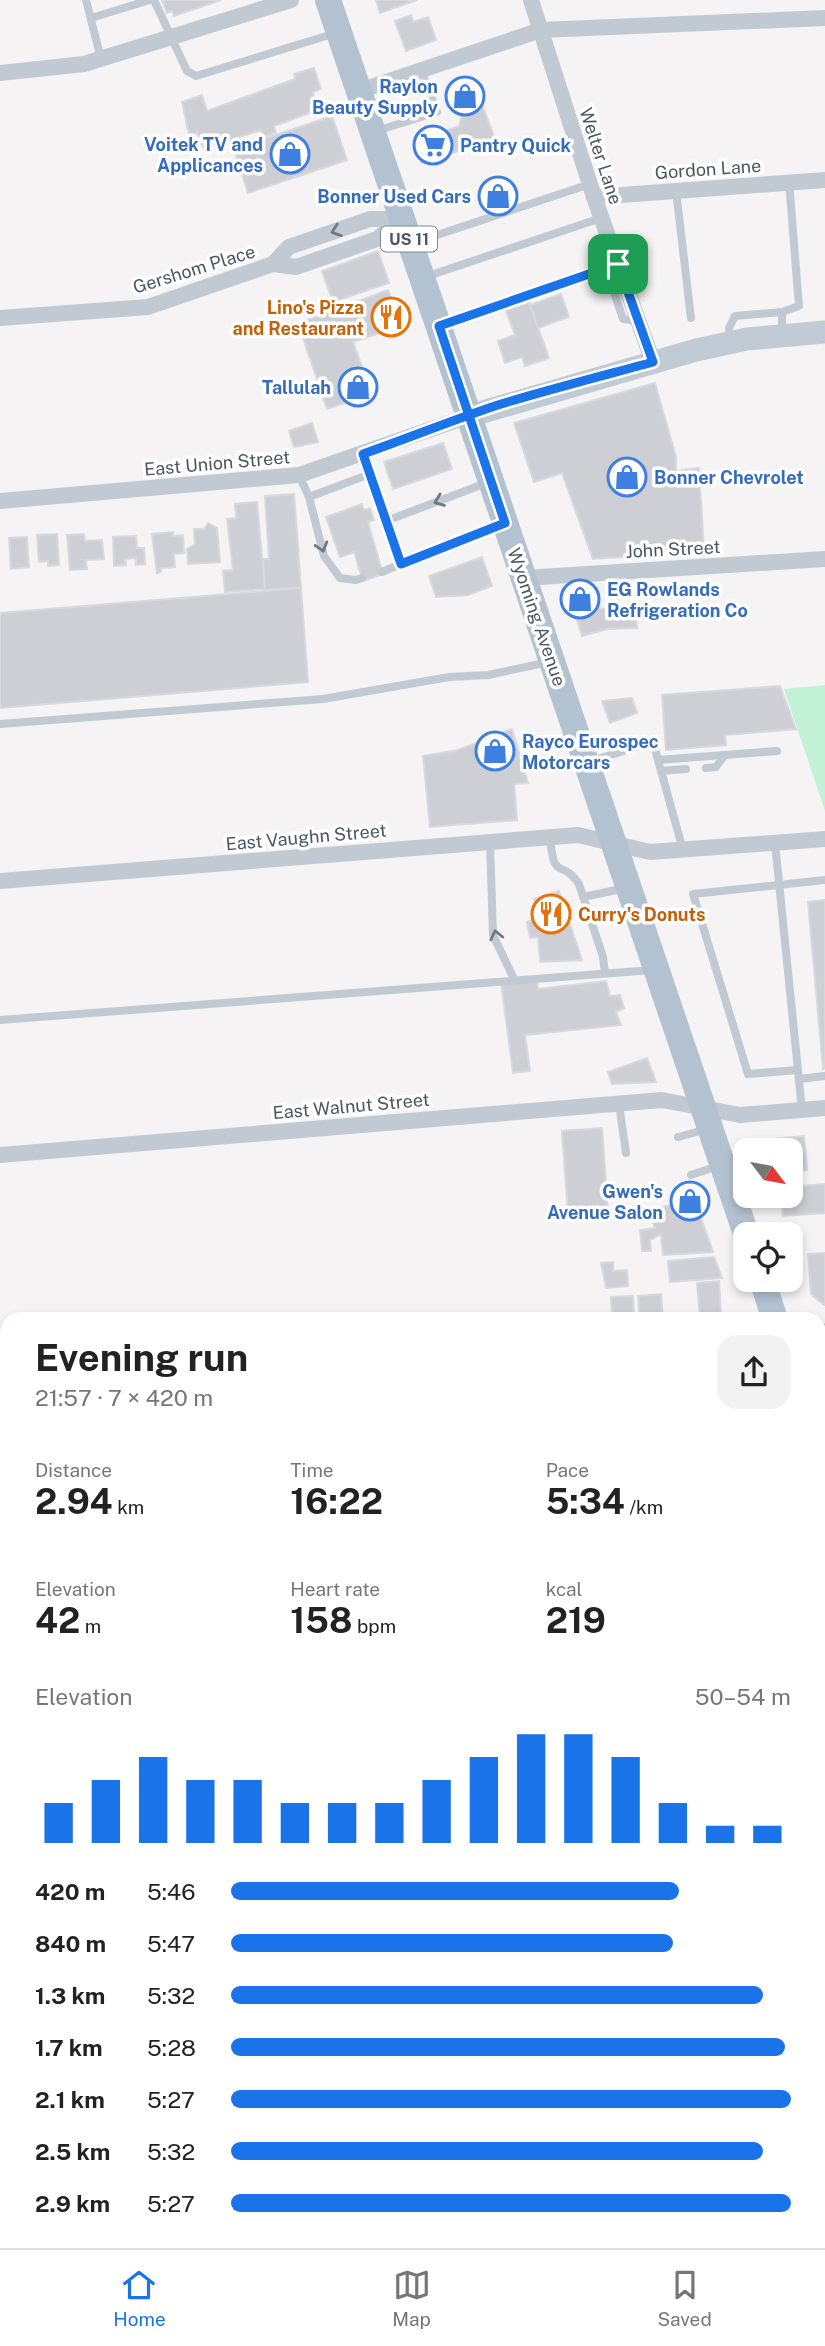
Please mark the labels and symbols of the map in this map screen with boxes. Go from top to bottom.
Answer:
shop icon: Raylon Beauty Supply [444,75,486,117]
place label: Raylon Beauty Supply [312,76,438,118]
street label: Welter Lane [576,105,626,207]
supermarket icon: Pantry Quick [412,124,454,166]
shop icon: Voitek TV and Applicances [269,133,311,175]
place label: Voitek TV and Applicances [144,134,263,176]
place label: Pantry Quick [460,135,572,156]
street label: Gordon Lane [654,155,762,183]
shop icon: Bonner Used Cars [477,175,519,217]
place label: Bonner Used Cars [317,186,471,207]
one-way arrow [331,223,343,237]
road number: US 11 [381,227,437,252]
pin [588,234,648,294]
street label: Gershom Place [130,240,258,298]
restaurant icon: Lino's Pizza and Restaurant [370,296,412,338]
place label: Lino's Pizza and Restaurant [232,297,364,339]
shop icon: Tallulah [337,366,379,408]
place label: Tallulah [262,377,331,398]
street label: East Union Street [143,446,291,480]
shop icon: Bonner Chevrolet [606,456,648,498]
place label: Bonner Chevrolet [654,467,804,488]
one-way arrow [433,493,445,507]
street label: John Street [625,536,721,562]
one-way arrow [314,541,329,553]
street label: Wyoming Avenue [504,545,570,689]
shop icon: EG Rowlands Refrigeration Co [559,578,601,620]
place label: EG Rowlands Refrigeration Co [607,579,748,621]
shop icon: Rayco Eurospec Motorcars [474,730,516,772]
place label: Rayco Eurospec Motorcars [522,731,659,773]
street label: East Vaughn Street [225,820,387,854]
restaurant icon: Curry's Donuts [530,893,572,935]
place label: Curry's Donuts [578,904,706,925]
one-way arrow [489,929,504,941]
street label: East Walnut Street [272,1089,430,1123]
north arrow [733,1138,803,1208]
shop icon: Gwen's Avenue Salon [669,1180,711,1222]
place label: Gwen's Avenue Salon [547,1181,663,1223]

